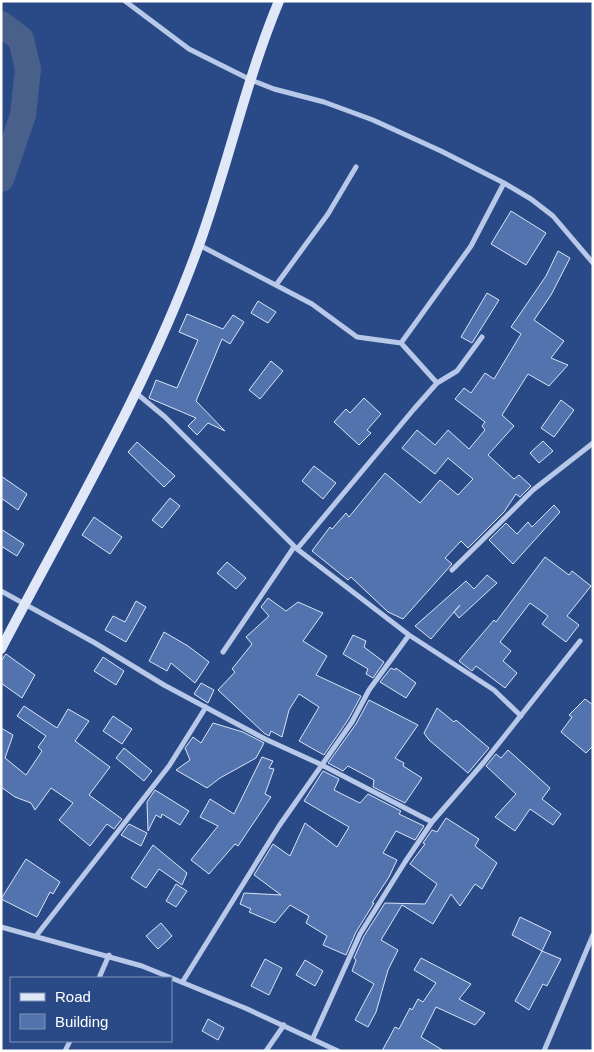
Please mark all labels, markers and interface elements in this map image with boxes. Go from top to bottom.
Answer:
legend [10,977,172,1042]
text: Road [55,988,91,1005]
text: Building [55,1013,108,1030]

